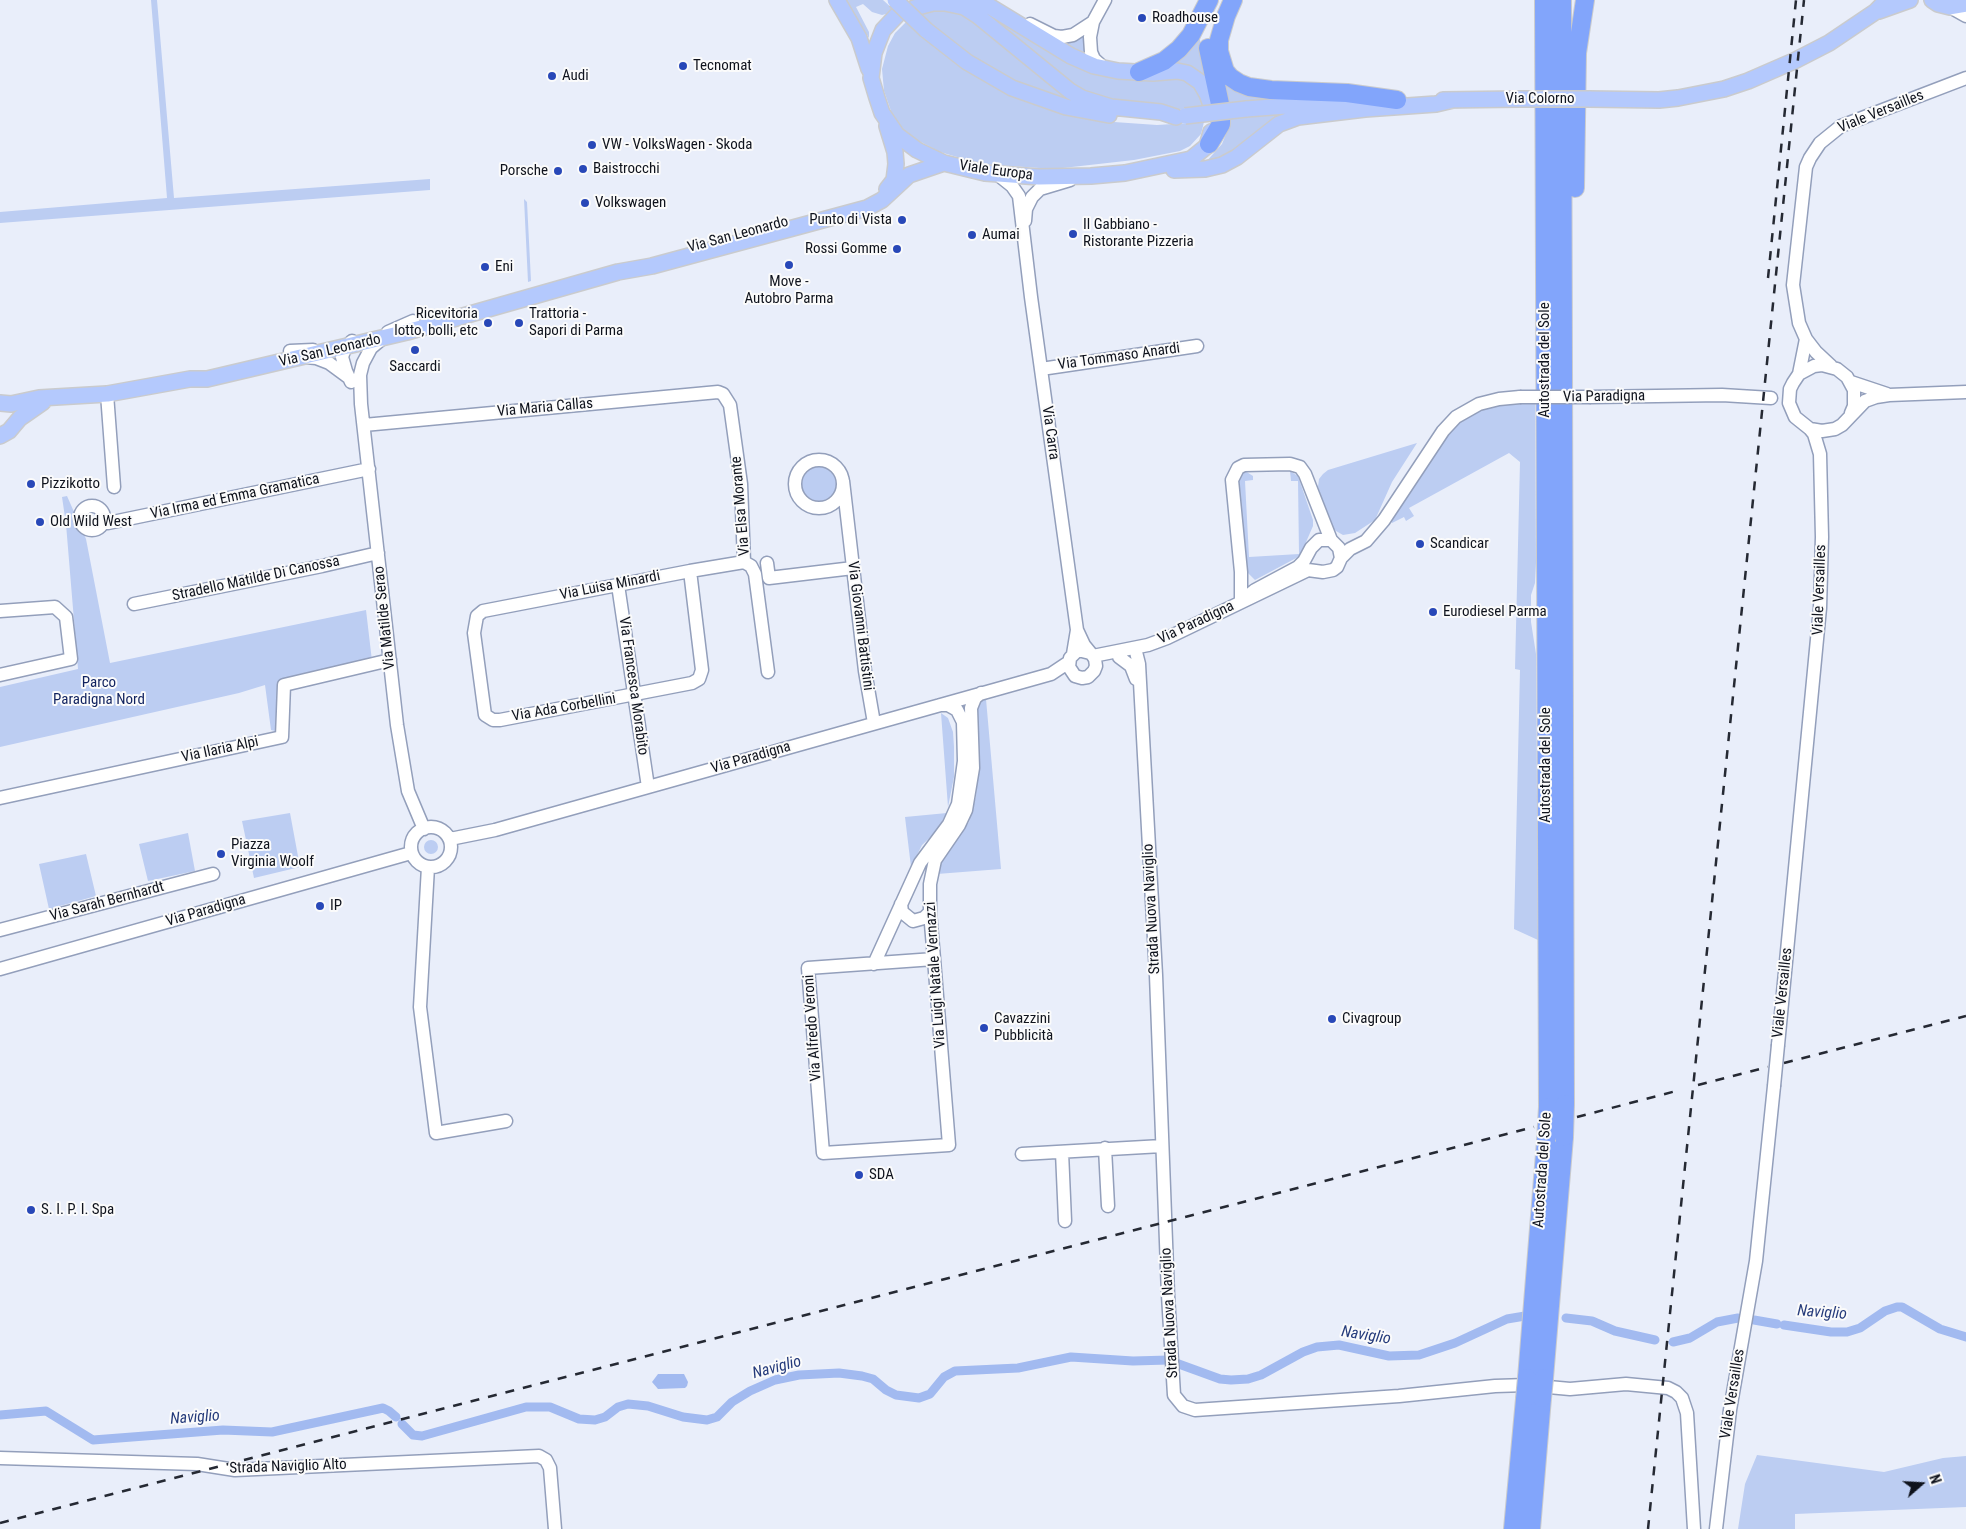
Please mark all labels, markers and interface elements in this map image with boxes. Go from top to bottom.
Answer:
place label: Roadhouse [1152,9,1218,27]
marker: Roadhouse [1136,12,1148,24]
place label: Tecnomat [693,57,752,75]
marker: Tecnomat [677,60,689,72]
place label: Audi [562,67,589,85]
marker: Audi [546,70,558,82]
street label: Viale Versailles [1836,87,1926,137]
street label: Via Colorno [1506,90,1574,108]
place label: VW - VolksWagen - Skoda [602,136,752,154]
marker: VW - VolksWagen - Skoda [586,139,598,151]
street label: Viale Europa [958,157,1034,185]
place label: Baistrocchi [593,160,660,178]
place label: Porsche [500,162,548,180]
marker: Baistrocchi [577,163,589,175]
marker: Porsche [552,165,564,177]
place label: Volkswagen [595,194,666,212]
marker: Volkswagen [579,197,591,209]
place label: Punto di Vista [809,211,892,229]
street label: Via San Leonardo [686,213,790,257]
marker: Punto di Vista [896,214,908,226]
place label: Il Gabbiano - Ristorante Pizzeria [1083,216,1194,251]
place label: Aumai [982,226,1020,244]
marker: Il Gabbiano - Ristorante Pizzeria [1067,228,1079,240]
marker: Aumai [966,229,978,241]
place label: Rossi Gomme [805,240,887,258]
marker: Rossi Gomme [891,243,903,255]
place label: Eni [495,258,513,276]
marker: Move - Autobro Parma [783,259,795,271]
marker: Eni [479,261,491,273]
place label: Move - Autobro Parma [745,273,833,308]
street label: Autostrada del Sole [1536,302,1554,418]
place label: Ricevitoria lotto, bolli, etc [394,305,478,340]
place label: Trattoria - Sapori di Parma [529,305,623,340]
marker: Ricevitoria lotto, bolli, etc [482,317,494,329]
marker: Trattoria - Sapori di Parma [513,317,525,329]
street label: Via San Leonardo [277,331,383,371]
street label: Via Tommaso Anardi [1057,340,1181,374]
marker: Saccardi [409,344,421,356]
place label: Saccardi [389,358,441,376]
street label: Via Paradigna [1563,387,1645,407]
street label: Via Maria Callas [496,395,594,421]
street label: Via Carra [1037,405,1063,461]
street label: Via Elsa Morante [728,455,754,557]
street label: Via Irma ed Emma Gramatica [149,470,321,524]
place label: Pizzikotto [41,475,100,493]
marker: Pizzikotto [25,478,37,490]
place label: Old Wild West [50,513,132,531]
marker: Old Wild West [34,516,46,528]
place label: Scandicar [1430,535,1489,553]
marker: Scandicar [1414,538,1426,550]
street label: Viale Versailles [1809,544,1831,636]
street label: Stradello Matilde Di Canossa [171,552,341,606]
street label: Via Giovanni Battistini [843,560,877,692]
street label: Via Matilde Serao [371,565,399,671]
street label: Via Luisa Minardi [558,567,662,605]
street label: Via Paradigna [1155,597,1237,649]
place label: Eurodiesel Parma [1443,603,1547,621]
marker: Eurodiesel Parma [1427,606,1439,618]
street label: Via Francesca Morabito [614,616,652,756]
park label: Parco Paradigna Nord [53,674,145,709]
street label: Via Ada Corbellini [511,690,617,726]
street label: Autostrada del Sole [1537,707,1555,823]
street label: Via Ilaria Alpi [180,733,260,767]
street label: Via Paradigna [709,738,793,778]
place label: Piazza Virginia Woolf [231,836,314,871]
street label: Strada Nuova Naviglio [1140,843,1164,975]
marker: Piazza Virginia Woolf [215,848,227,860]
street label: Via Sarah Bernhardt [48,878,166,926]
street label: Via Paradigna [164,891,248,931]
place label: IP [330,897,342,915]
marker: IP [314,900,326,912]
street label: Via Luigi Natale Vernazzi [922,901,950,1049]
street label: Viale Versailles [1769,947,1797,1039]
street label: Via Alfredo Veroni [800,974,826,1082]
place label: Cavazzini Pubblicità [994,1010,1053,1045]
place label: Civagroup [1342,1010,1401,1028]
marker: Civagroup [1326,1013,1338,1025]
marker: Cavazzini Pubblicità [978,1022,990,1034]
street label: Autostrada del Sole [1530,1112,1556,1228]
place label: SDA [869,1166,894,1184]
marker: SDA [853,1169,865,1181]
place label: S. I. P. I. Spa [41,1201,114,1219]
marker: S. I. P. I. Spa [25,1204,37,1216]
street label: Strada Nuova Naviglio [1158,1247,1182,1379]
water label: Naviglio [1797,1302,1847,1324]
water label: Naviglio [1340,1323,1392,1349]
street label: Viale Versailles [1717,1348,1749,1440]
water label: Naviglio [751,1352,803,1384]
water label: Naviglio [170,1407,220,1429]
street label: Strada Naviglio Alto [229,1456,347,1478]
north arrow [1896,1459,1946,1509]
text: N [1926,1472,1944,1486]

